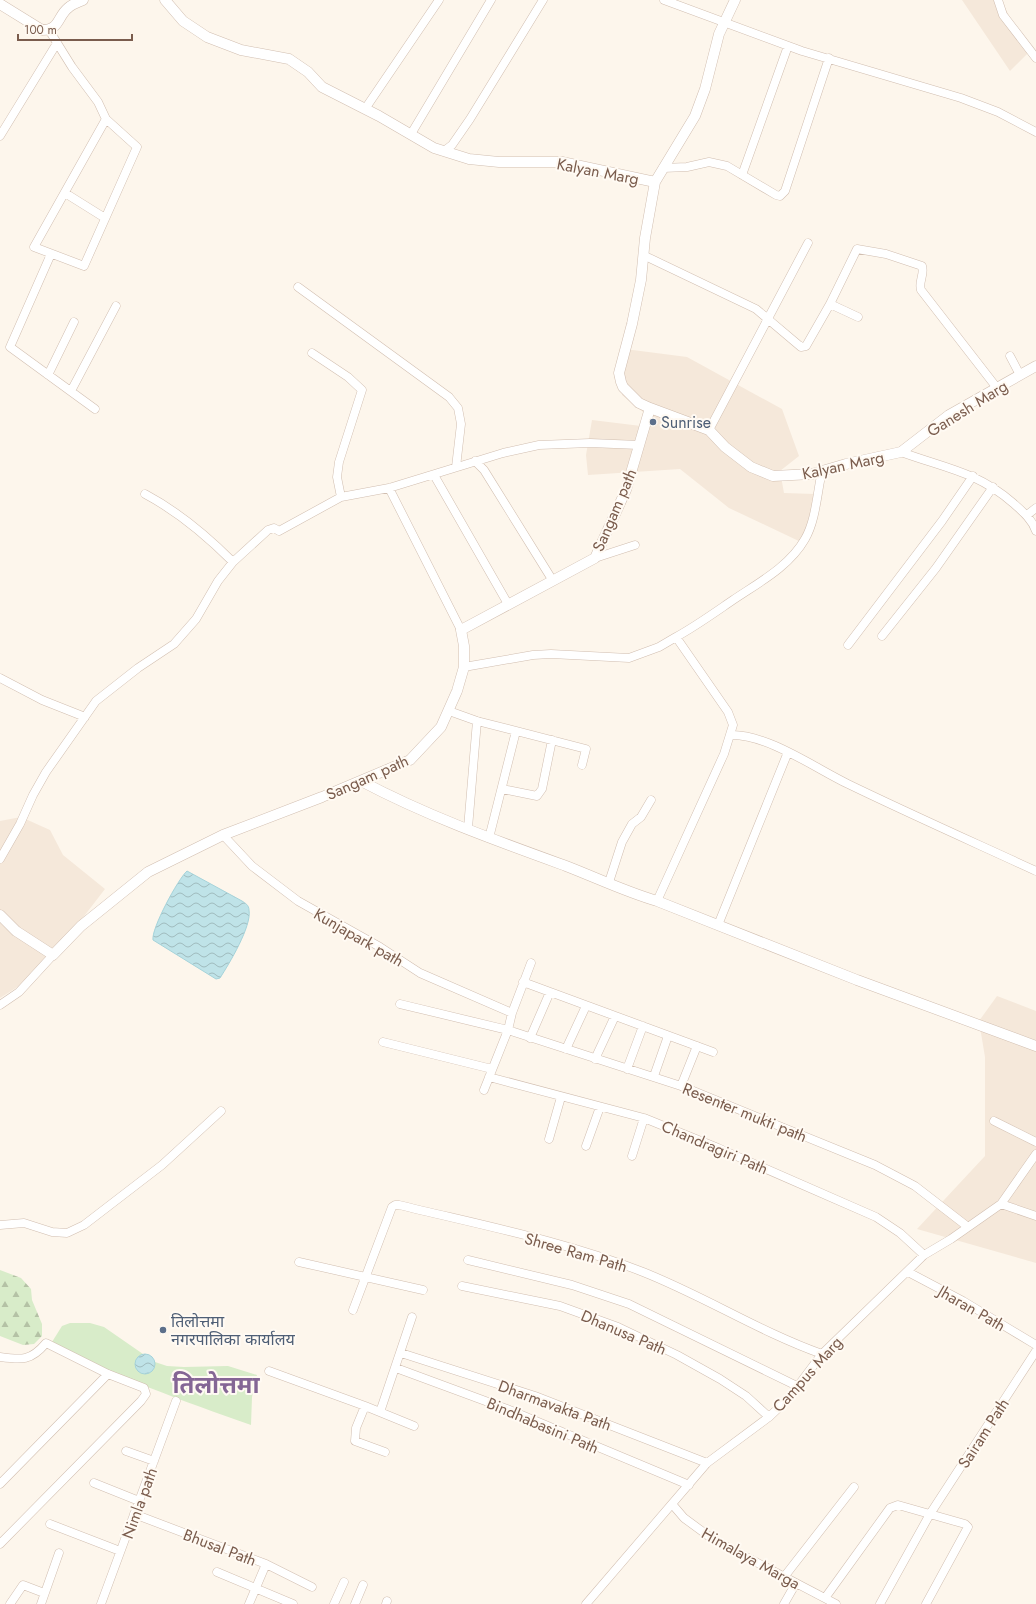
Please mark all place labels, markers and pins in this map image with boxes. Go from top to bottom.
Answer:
place label: Sunrise [661,411,711,434]
marker: Sunrise [648,417,658,427]
place label: तिलोत्तमा नगरपालिका कार्यालय [171,1310,296,1351]
marker: तिलोत्तमा नगरपालिका कार्यालय [158,1325,168,1335]

